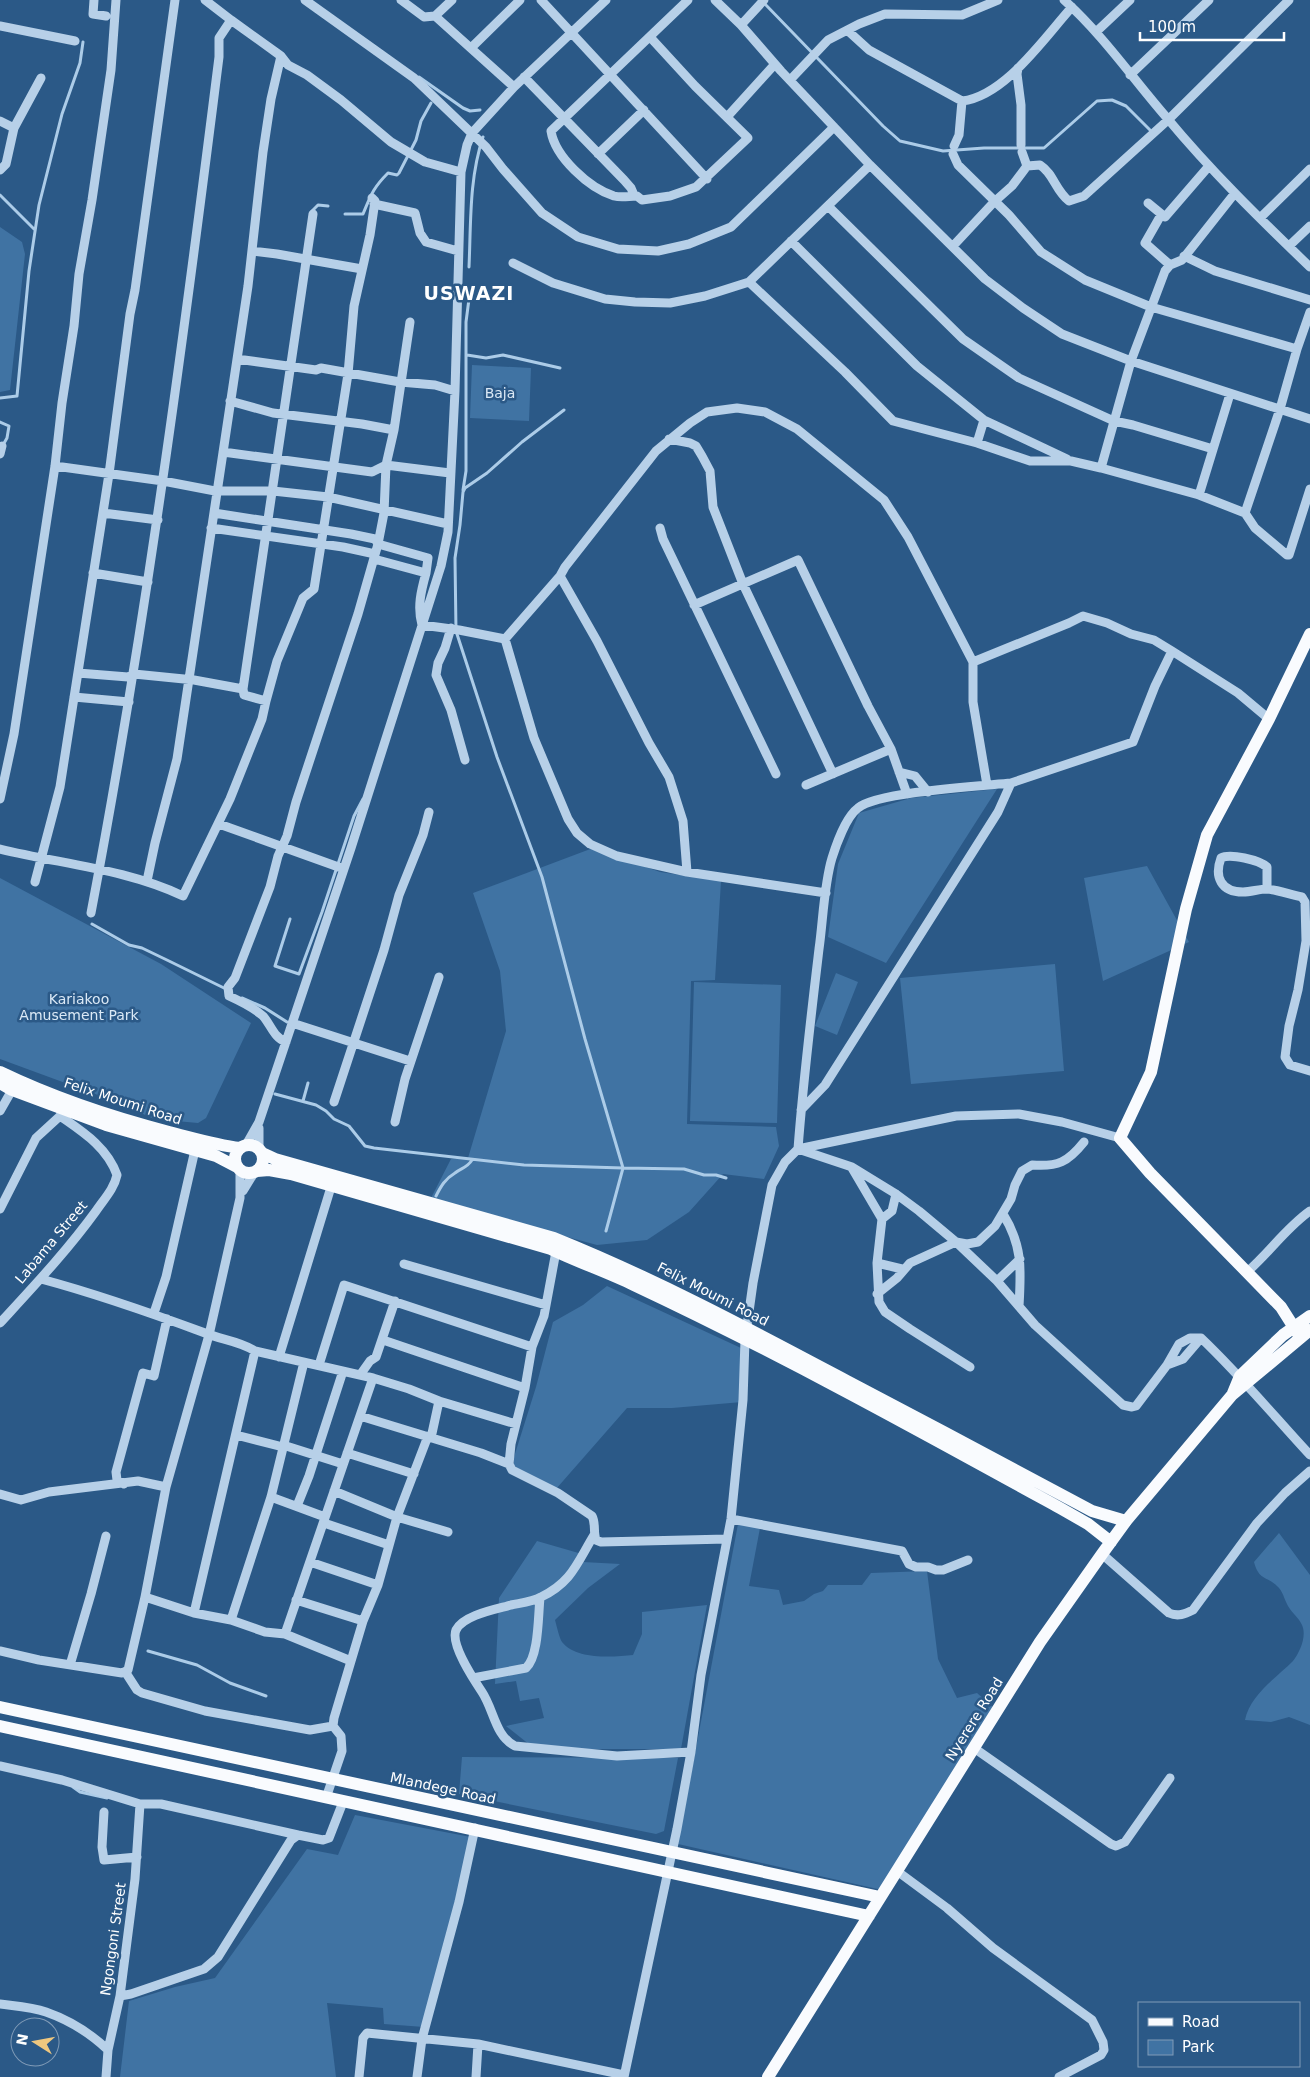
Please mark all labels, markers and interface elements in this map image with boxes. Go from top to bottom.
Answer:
scale bar [1140,10,1284,42]
text: 100 m [1148,18,1196,36]
district label: USWAZI [424,282,514,304]
park label: Baja [485,385,515,401]
park label: Kariakoo Amusement Park [19,991,140,1023]
street label: Felix Moumi Road [62,1074,184,1128]
street label: Labama Street [12,1197,91,1287]
street label: Felix Moumi Road [655,1259,771,1329]
street label: Nyerere Road [942,1674,1006,1764]
street label: Mlandege Road [389,1769,497,1807]
street label: Ngongoni Street [97,1881,129,1997]
legend [1138,2002,1300,2067]
text: Road [1182,2013,1220,2031]
north arrow [10,2017,60,2067]
text: N [13,2032,31,2047]
text: Park [1182,2038,1215,2056]

